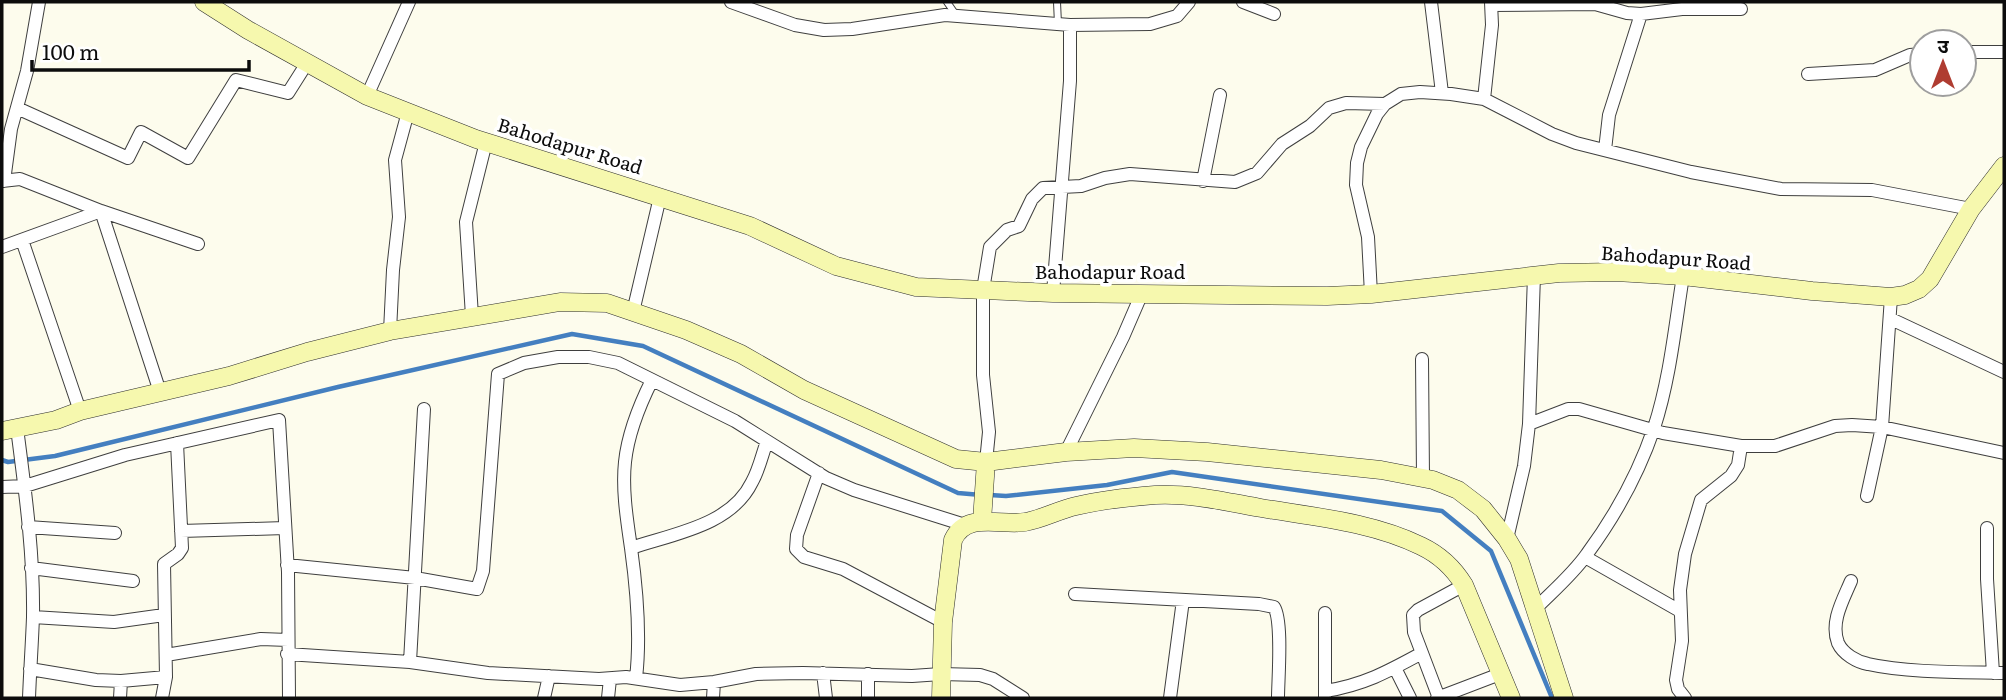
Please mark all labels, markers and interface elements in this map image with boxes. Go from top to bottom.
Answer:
scale bar [32,28,248,72]
north arrow [1908,28,1978,98]
text: उ [1937,31,1949,59]
text: 100 m [42,35,99,66]
street label: Bahodapur Road [494,110,647,181]
street label: Bahodapur Road [1600,238,1753,276]
street label: Bahodapur Road [1035,257,1186,285]

